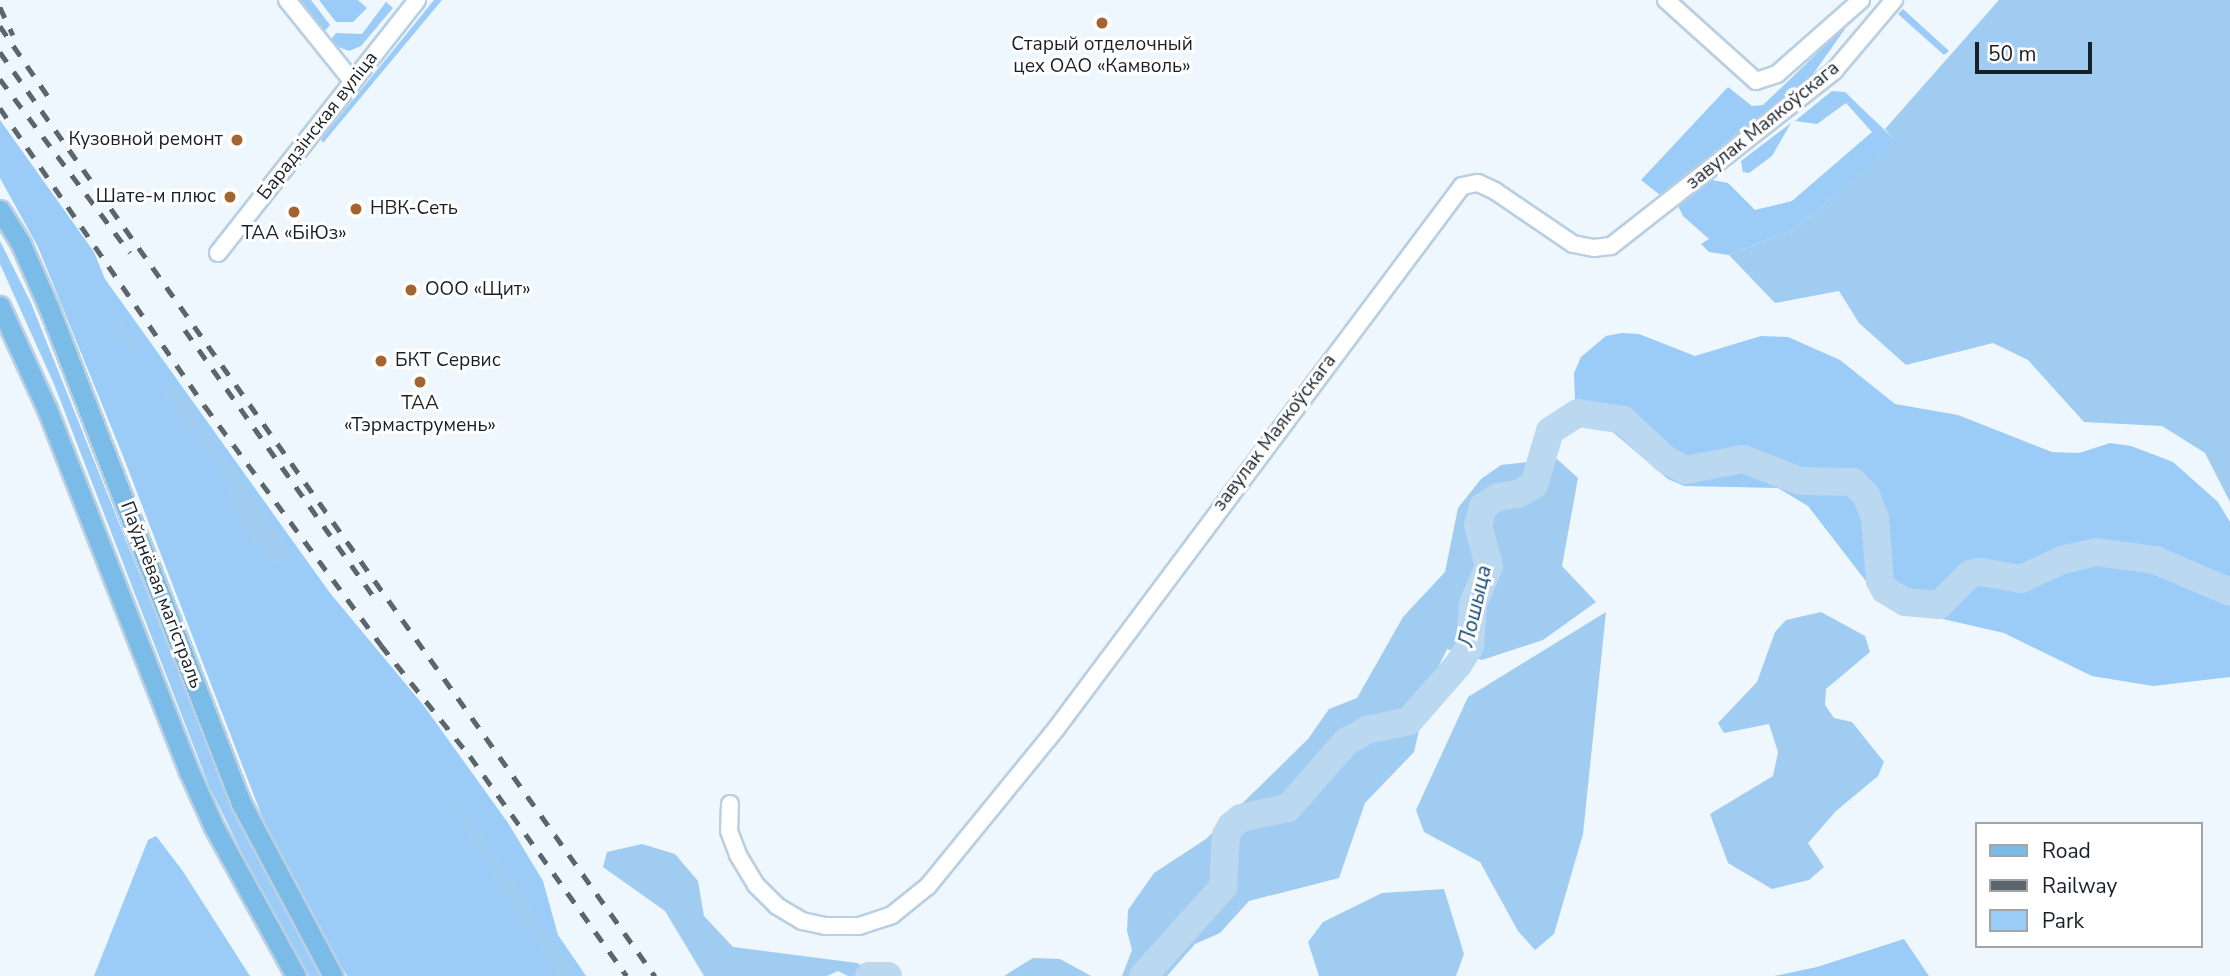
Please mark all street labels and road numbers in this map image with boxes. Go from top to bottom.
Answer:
street label: Барадзінская вуліца [253,47,383,205]
street label: завулак Маякоўскага [1682,57,1844,195]
street label: завулак Маякоўскага [1209,350,1341,516]
street label: Паўднёвая магістраль [115,498,207,692]

